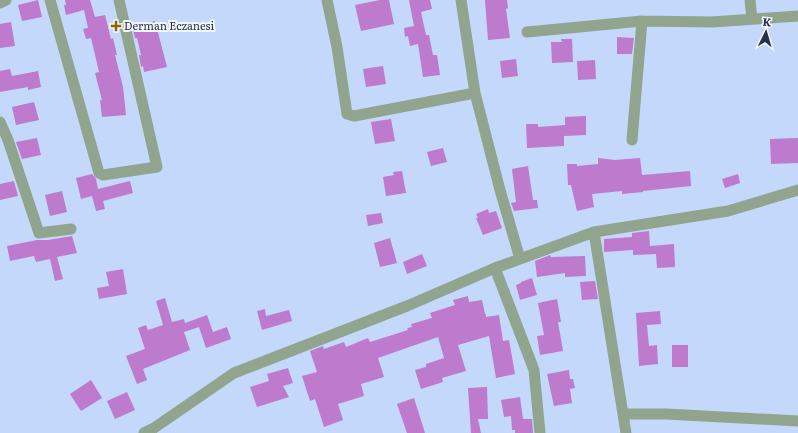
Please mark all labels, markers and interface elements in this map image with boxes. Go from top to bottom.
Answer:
north arrow [746,12,786,52]
text: K [762,13,772,29]
place label: Derman Eczanesi [124,17,215,33]
marker: Derman Eczanesi [111,21,121,31]

